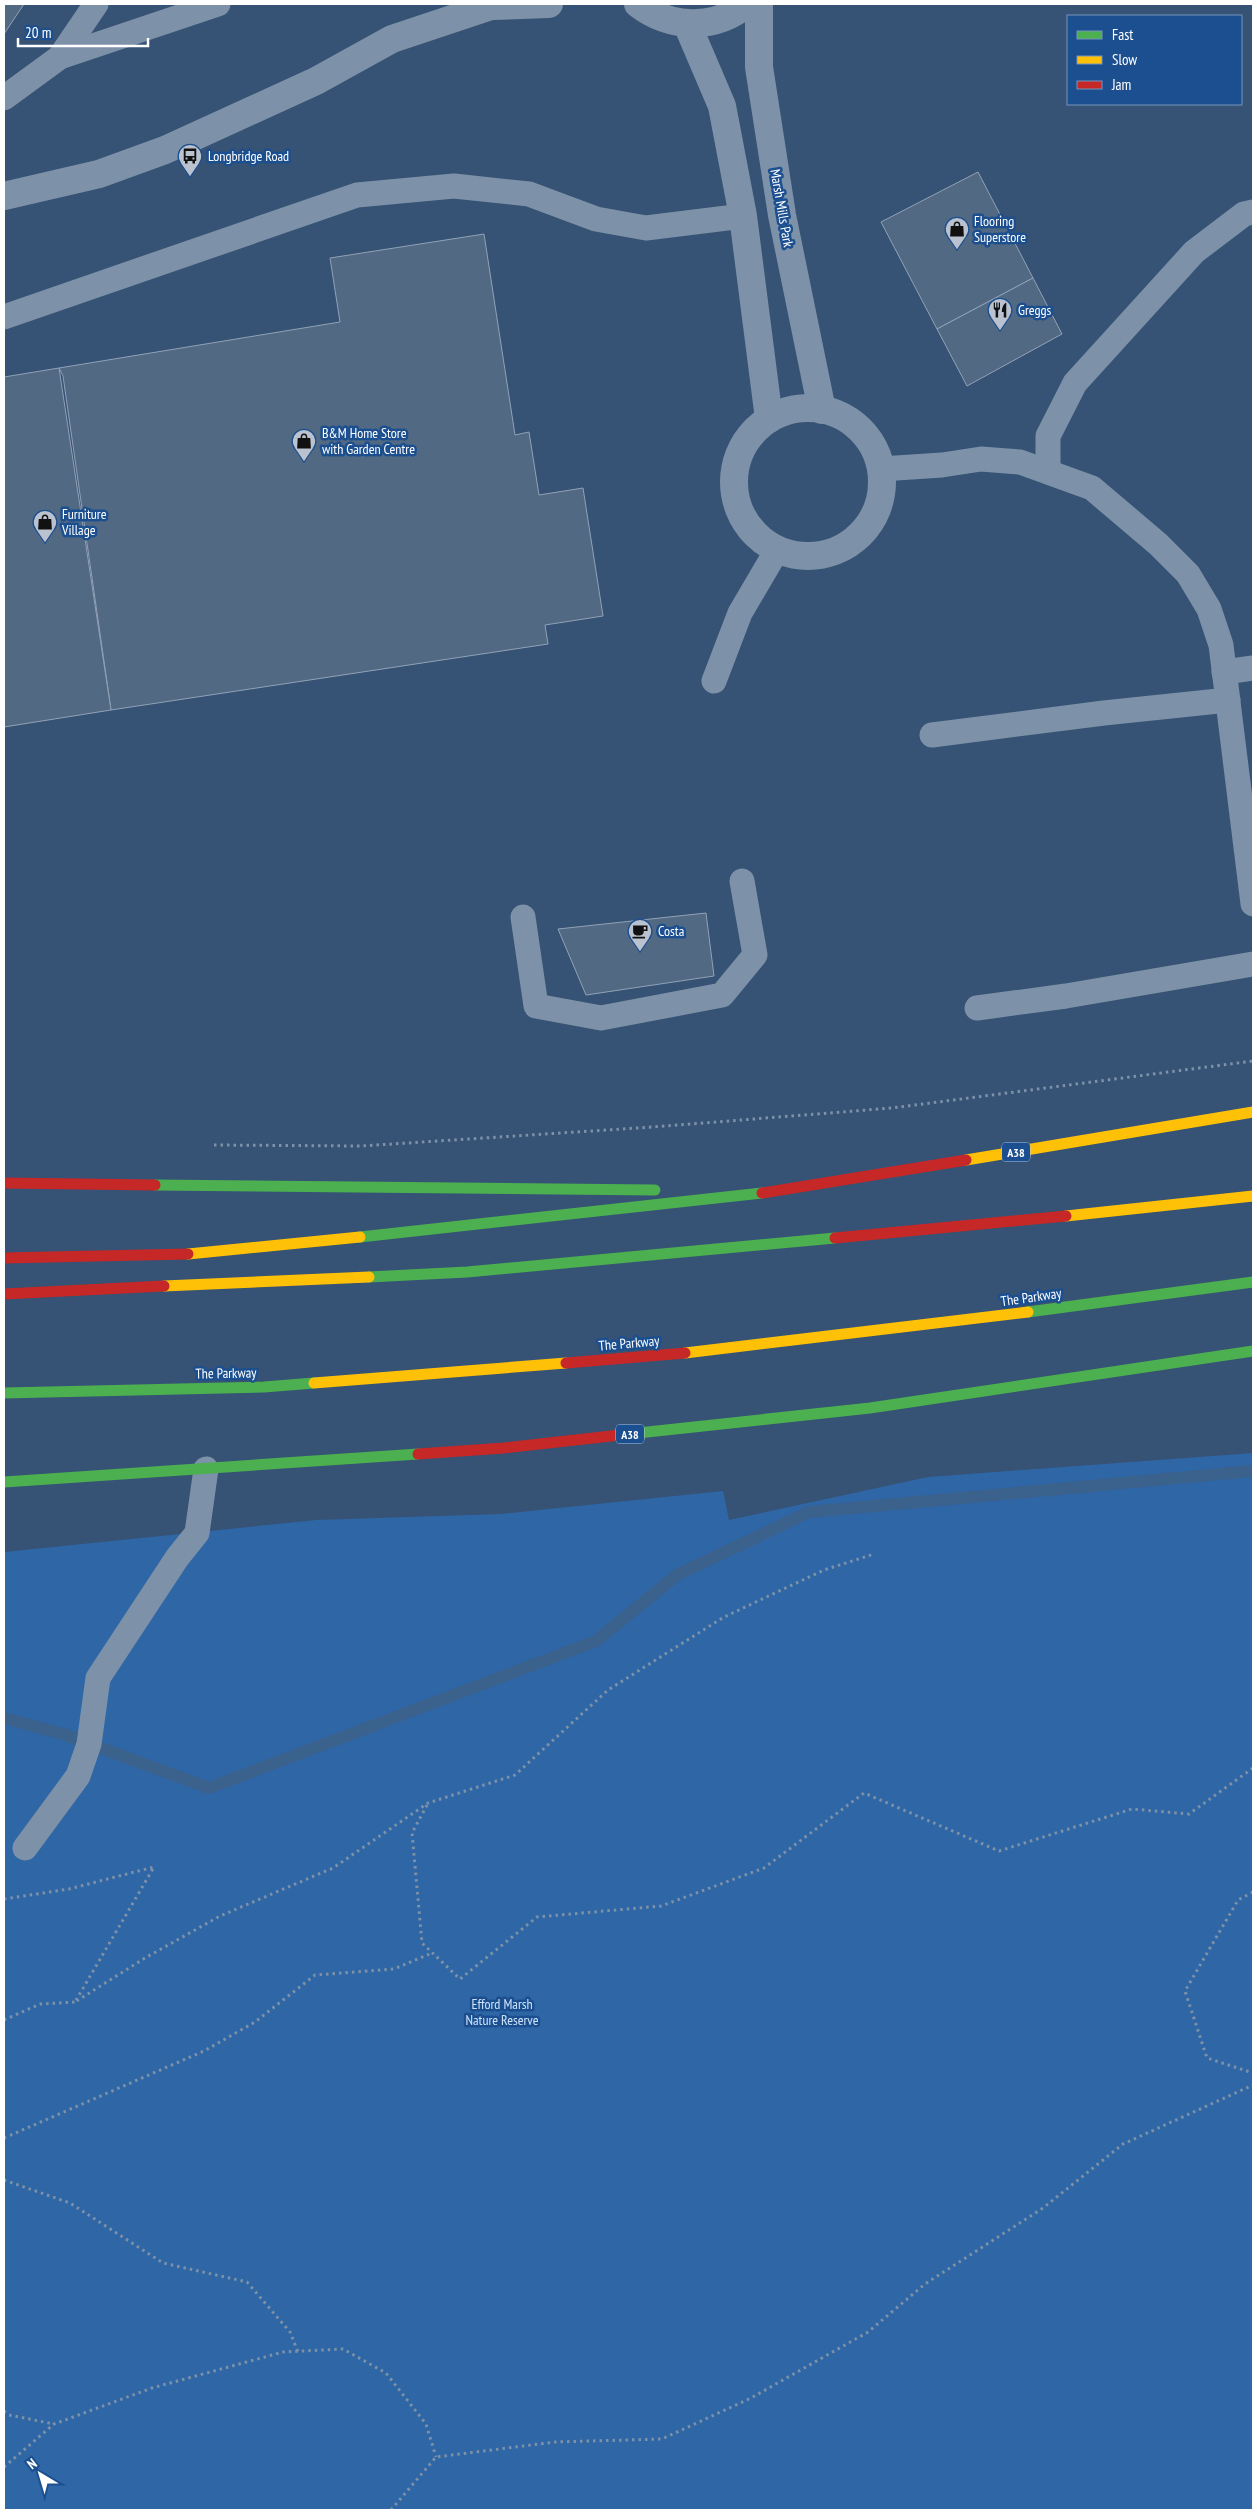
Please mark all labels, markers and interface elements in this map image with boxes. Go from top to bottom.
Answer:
scale bar [18,15,148,47]
legend [1067,15,1242,105]
text: 20 m [25,23,51,42]
text: Fast [1112,25,1133,44]
text: Slow [1112,50,1137,69]
text: Jam [1111,75,1131,94]
bus stop icon: Longbridge Road [177,143,203,177]
place label: Longbridge Road [208,147,289,165]
street label: Marsh Mills Park [766,167,798,249]
place label: Flooring Superstore [974,212,1026,246]
shop icon: Flooring Superstore [944,216,970,250]
restaurant icon: Greggs [987,297,1013,331]
place label: Greggs [1018,301,1051,319]
place label: B&M Home Store with Garden Centre [322,424,415,458]
shop icon: B&M Home Store with Garden Centre [291,428,317,462]
place label: Furniture Village [61,505,107,539]
shop icon: Furniture Village [32,509,58,543]
cafe icon: Costa [627,918,653,952]
place label: Costa [658,922,684,940]
road number: A38 [1002,1142,1030,1162]
street label: The Parkway [999,1284,1063,1310]
street label: The Parkway [598,1331,661,1355]
street label: The Parkway [195,1363,257,1383]
road number: A38 [616,1425,644,1444]
park label: Efford Marsh Nature Reserve [465,1995,539,2029]
north arrow [15,2449,65,2499]
text: N [23,2454,41,2473]

